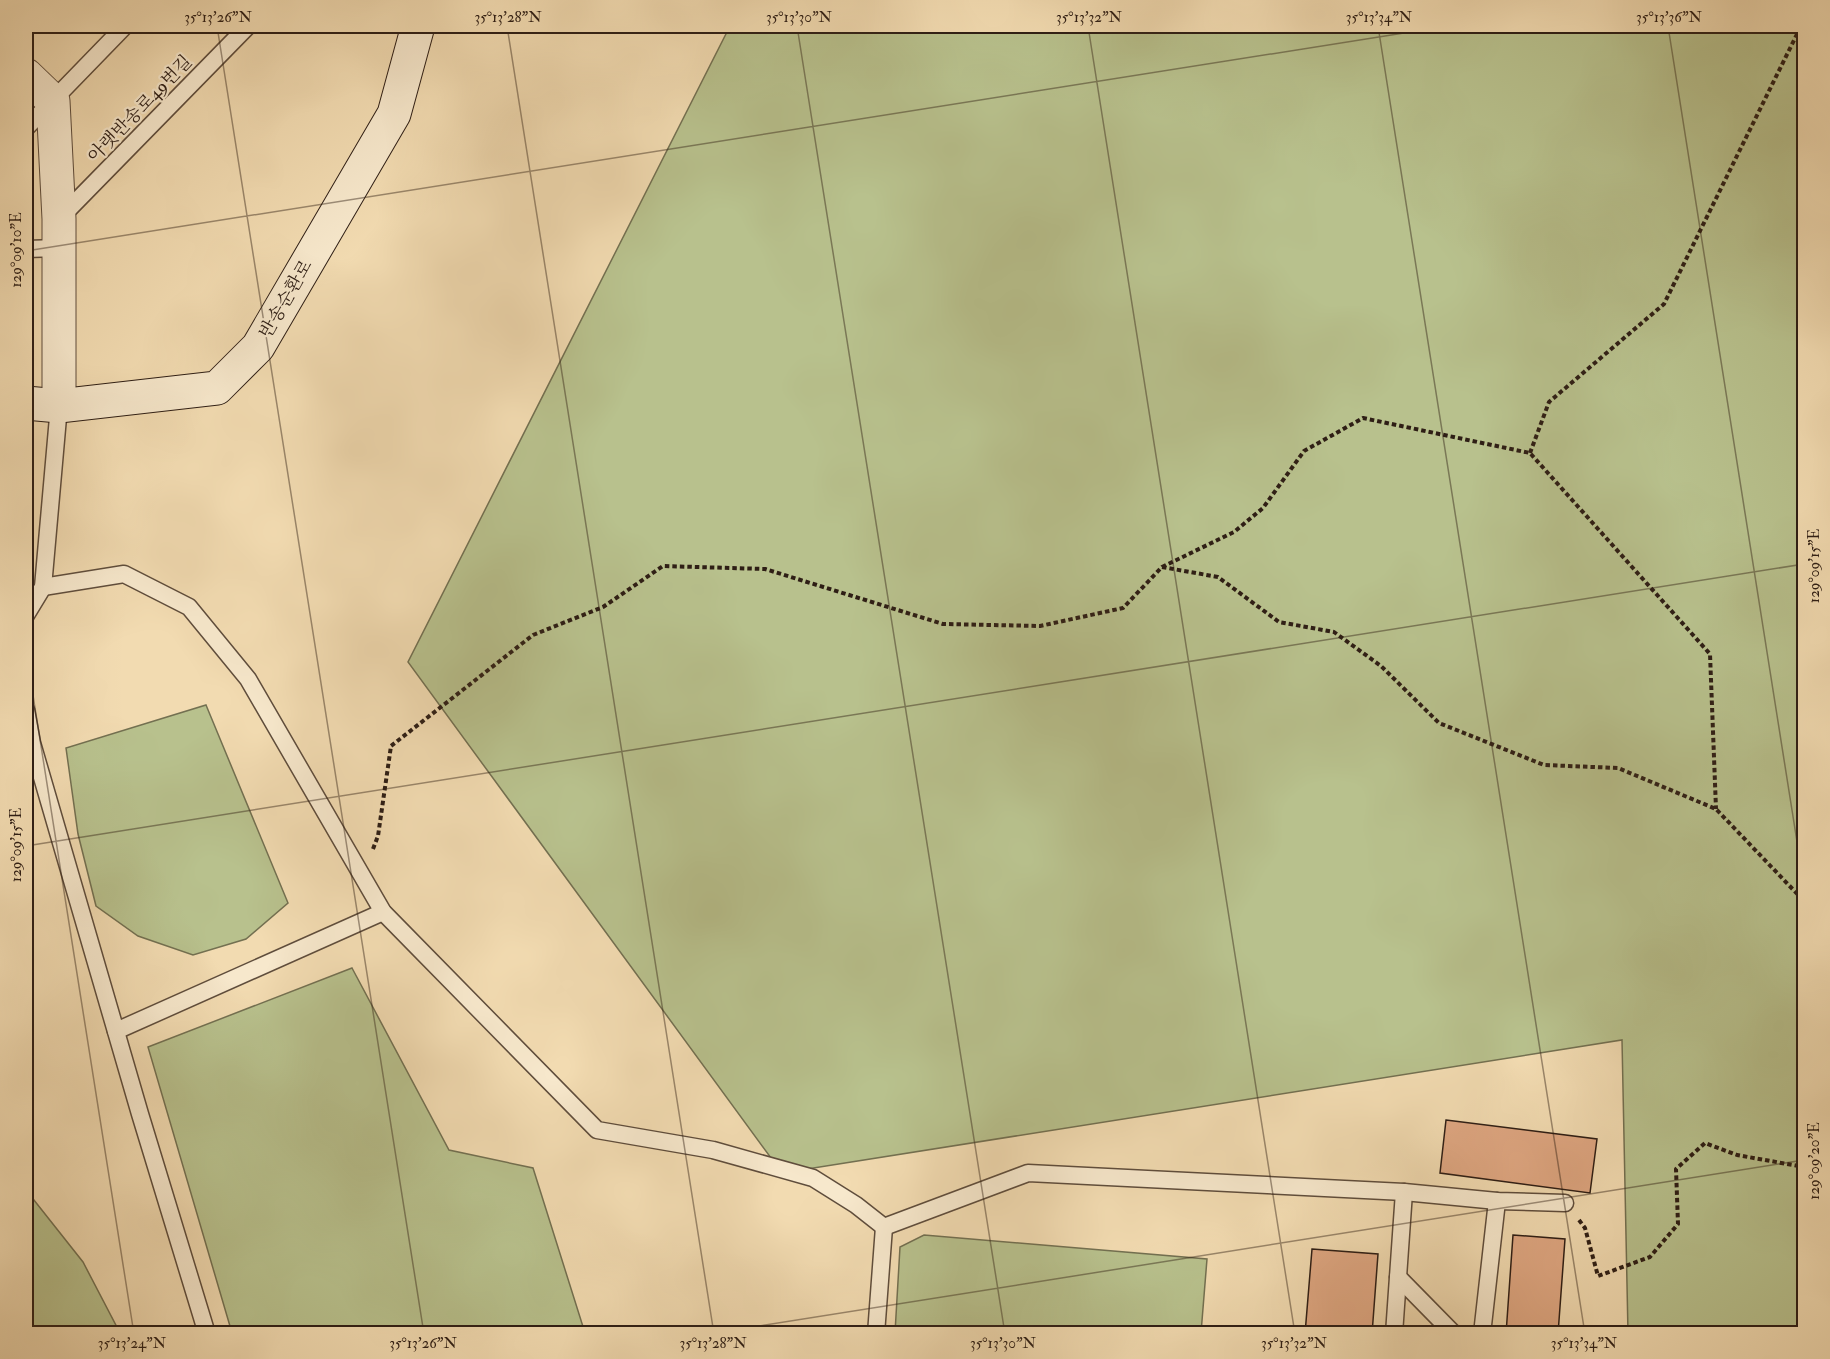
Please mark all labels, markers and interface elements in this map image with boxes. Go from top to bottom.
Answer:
text: 35°13'26"N [184,8,252,27]
text: 35°13'28"N [474,8,542,27]
text: 35°13'30"N [766,8,833,27]
text: 35°13'32"N [1056,8,1123,27]
text: 35°13'34"N [1346,8,1413,27]
text: 35°13'36"N [1636,8,1703,27]
street label: 아랫반송로49번길 [83,50,197,168]
text: 129°09'10"E [7,212,26,288]
street label: 반송순환로 [254,256,318,342]
text: 129°09'15"E [1805,529,1824,603]
text: 129°09'15"E [7,808,26,882]
text: 129°09'20"E [1805,1122,1824,1200]
text: 35°13'24"N [98,1334,167,1353]
text: 35°13'26"N [389,1334,457,1353]
text: 35°13'28"N [679,1334,747,1353]
text: 35°13'30"N [970,1334,1037,1353]
text: 35°13'32"N [1261,1334,1328,1353]
text: 35°13'34"N [1551,1334,1618,1353]

